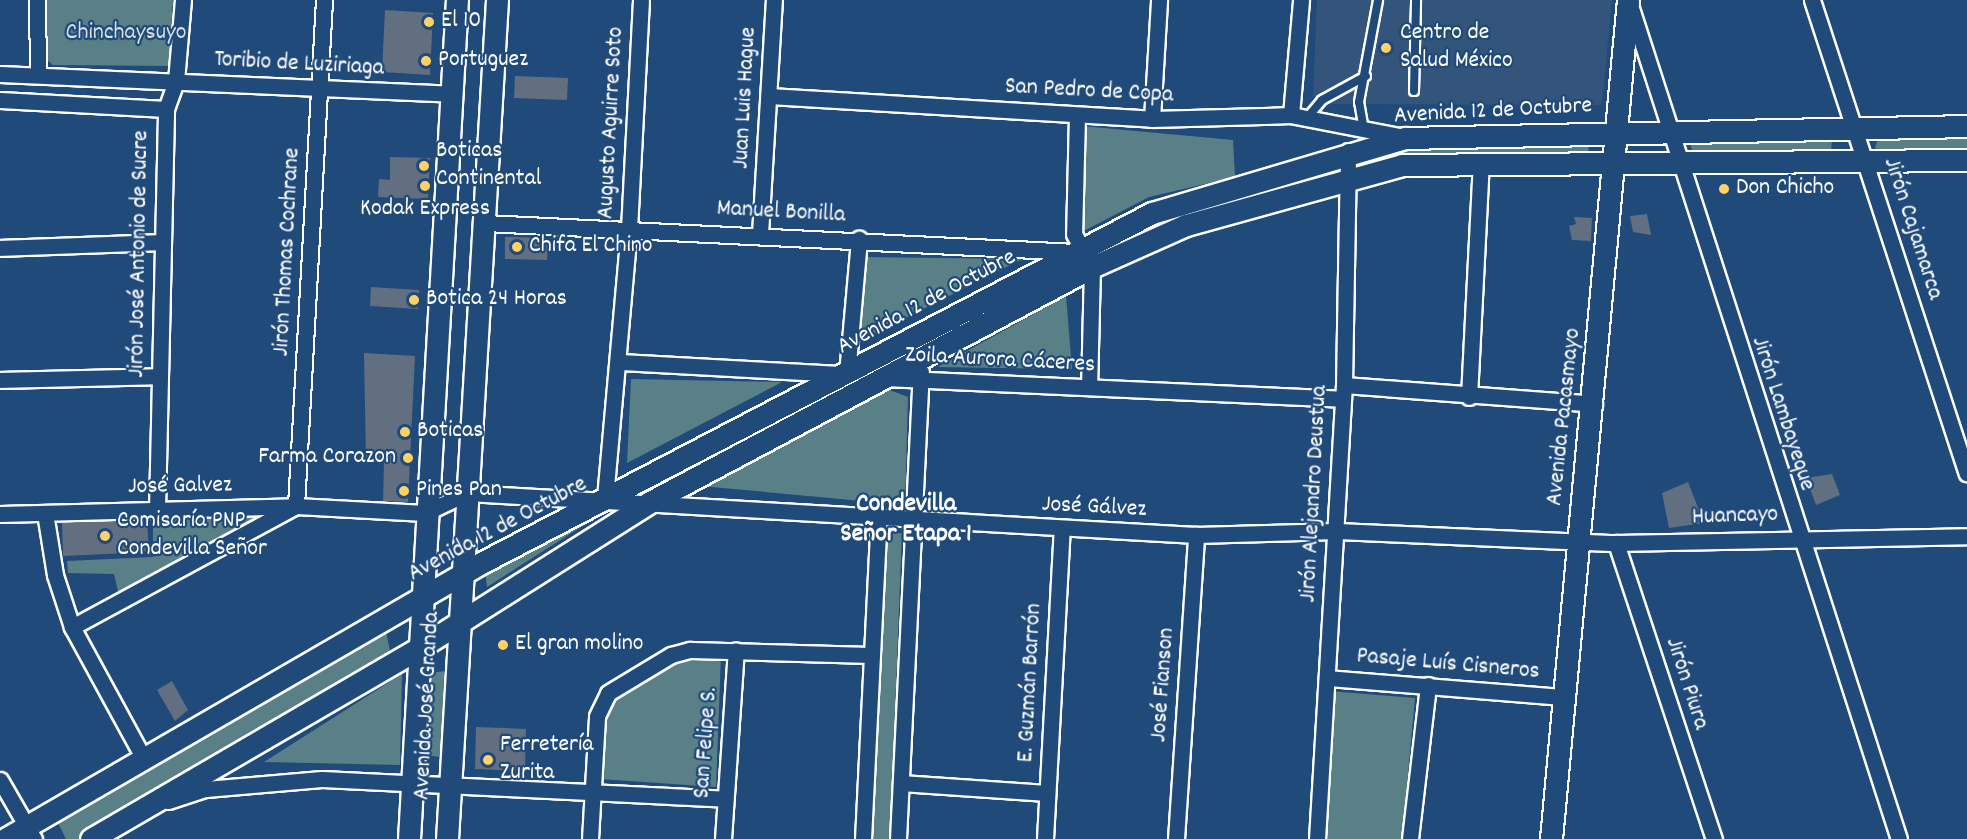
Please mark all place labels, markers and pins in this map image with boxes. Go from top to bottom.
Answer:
place label: El 10 [441,8,481,36]
marker: El 10 [422,15,436,29]
place label: Centro de Salud México [1400,20,1513,76]
marker: Centro de Salud México [1377,39,1395,57]
place label: Portuguez [438,47,528,75]
marker: Portuguez [419,54,433,68]
place label: Boticas Continental [436,138,541,194]
marker: Boticas Continental [417,159,431,173]
place label: Don Chicho [1736,175,1834,203]
marker: Kodak Express [418,179,432,193]
marker: Don Chicho [1717,182,1731,196]
place label: Kodak Express [360,196,490,224]
place label: Chifa El Chino [529,233,653,261]
marker: Chifa El Chino [510,240,524,254]
place label: Botica 24 Horas [426,286,567,314]
marker: Botica 24 Horas [407,293,421,307]
place label: Boticas [417,418,483,446]
marker: Boticas [398,425,412,439]
place label: Farma Corazon [258,444,396,472]
marker: Farma Corazon [401,451,415,465]
place label: Pines Pan [416,477,502,505]
marker: Pines Pan [397,484,411,498]
place label: Comisaría PNP Condevilla Señor [117,508,267,564]
marker: Comisaría PNP Condevilla Señor [98,529,112,543]
place label: El gran molino [515,631,643,659]
marker: El gran molino [496,638,510,652]
place label: Ferretería Zurita [500,732,594,788]
marker: Ferretería Zurita [481,753,495,767]

